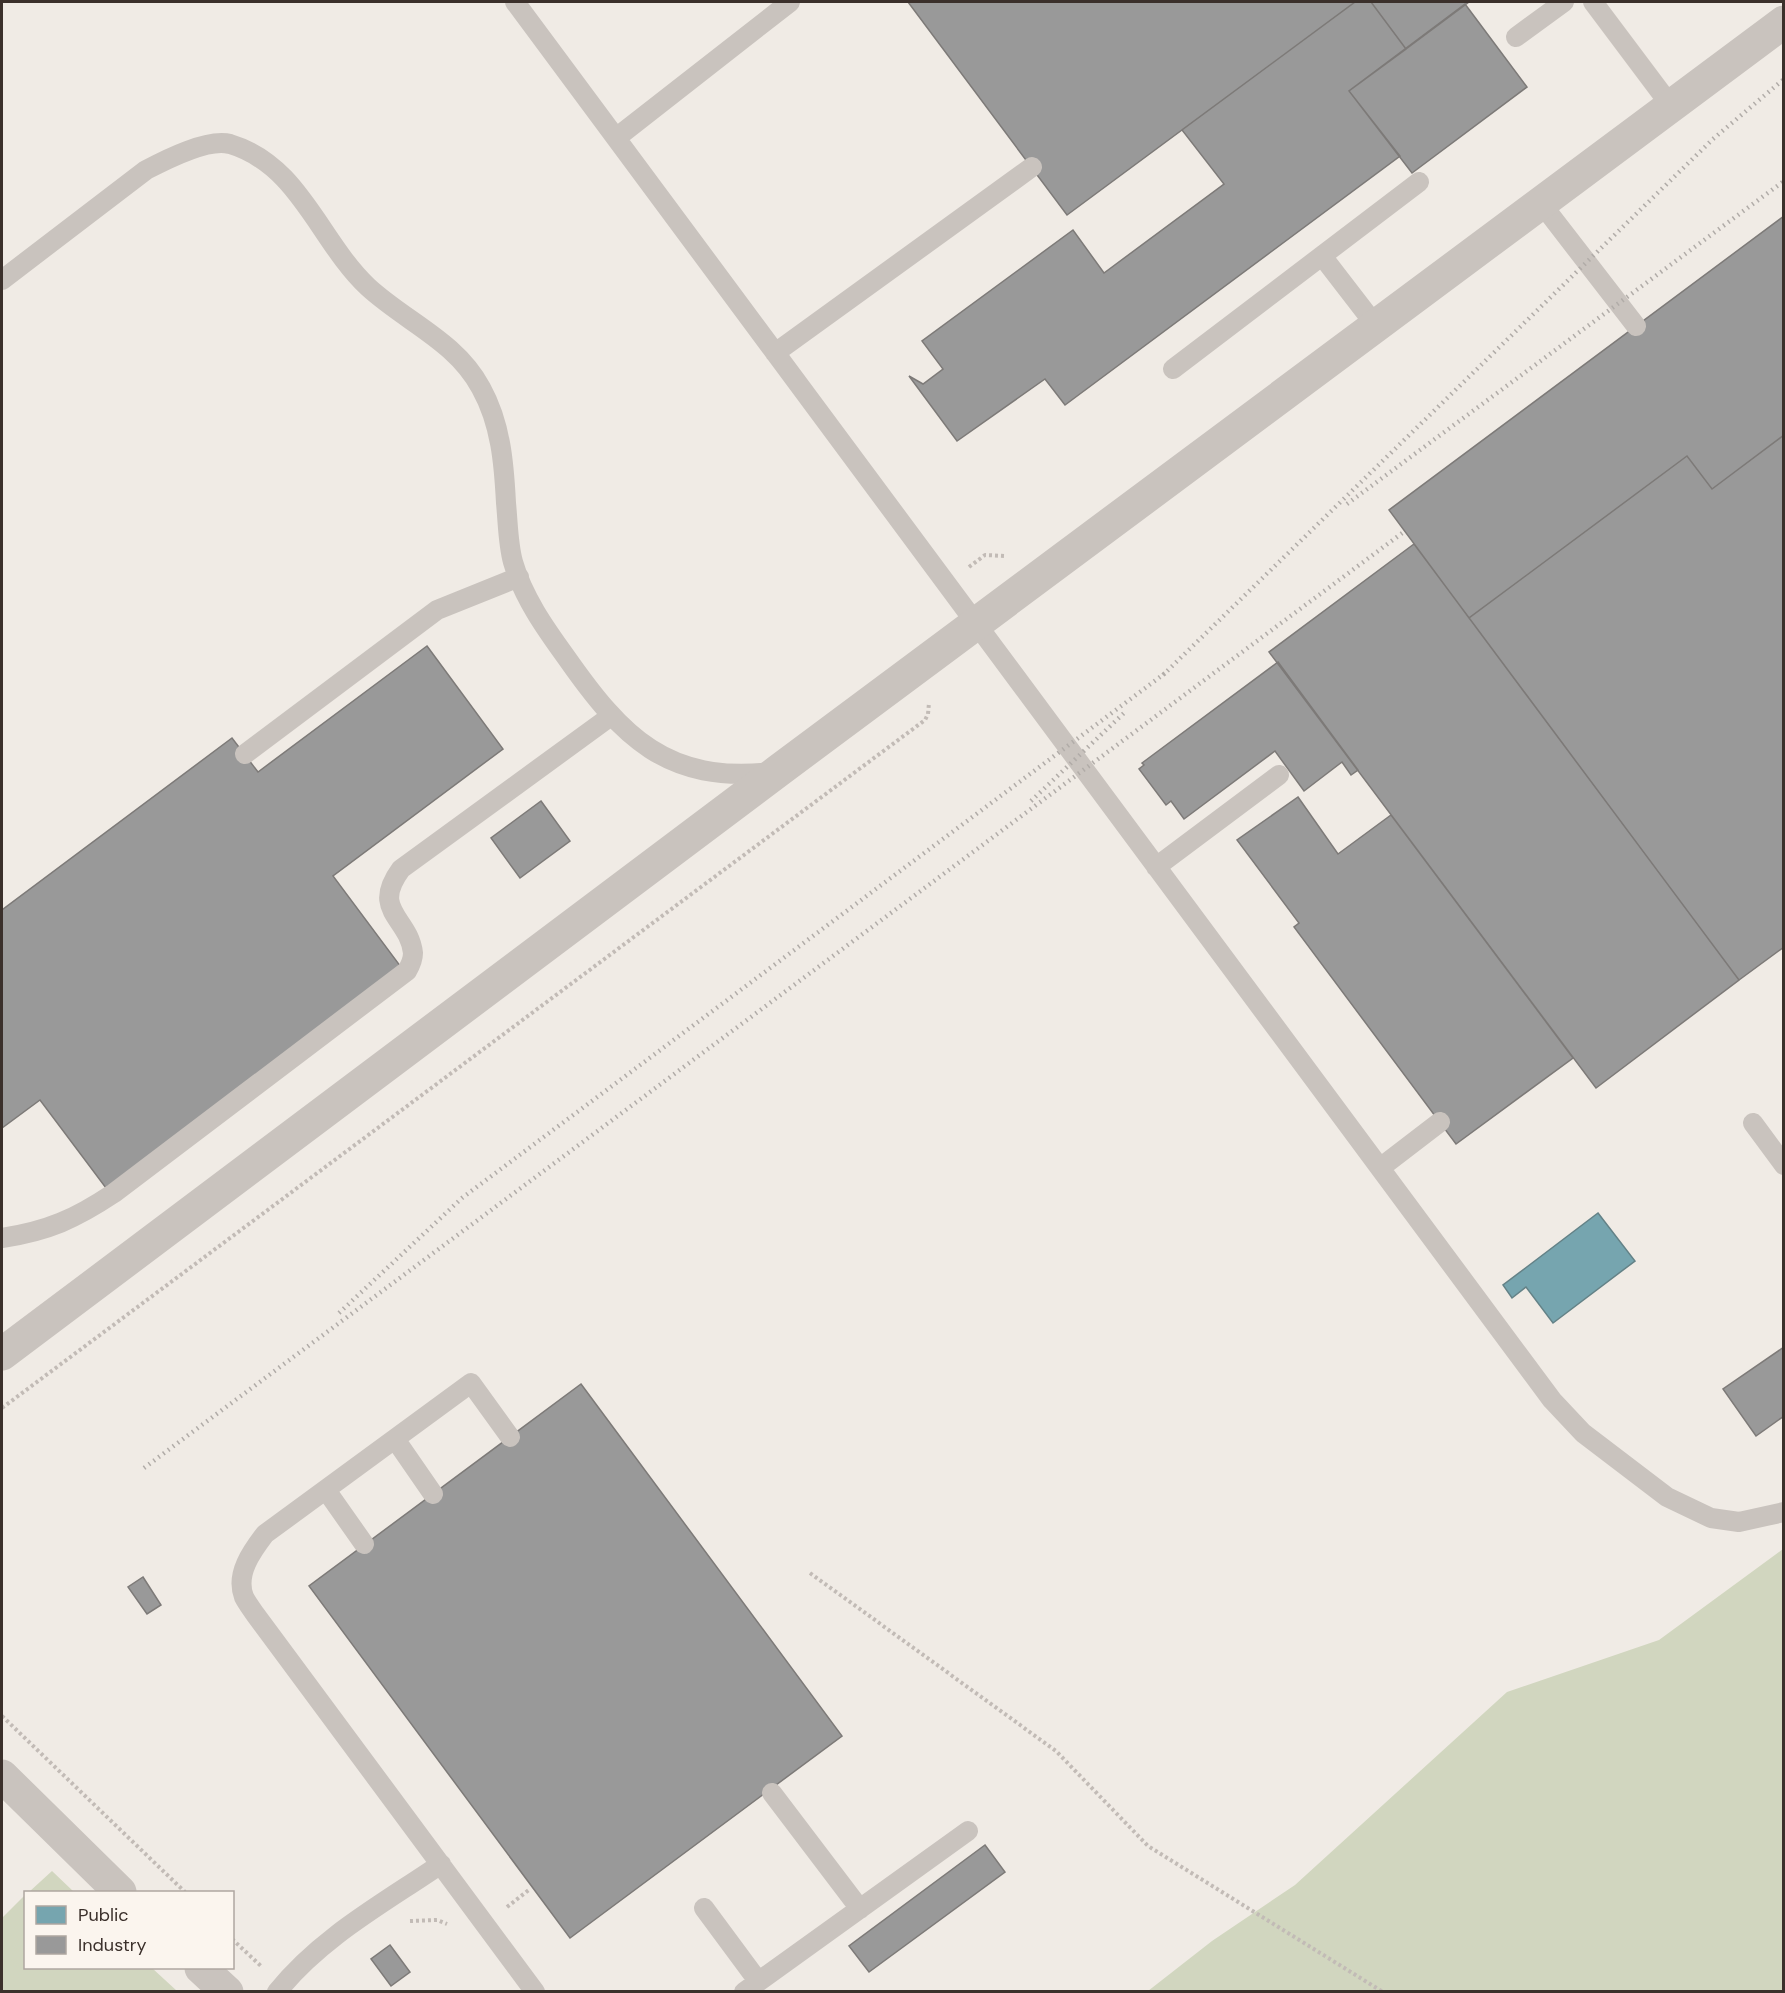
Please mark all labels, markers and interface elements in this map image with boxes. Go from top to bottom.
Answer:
legend [24,1891,234,1969]
text: Public [78,1903,129,1927]
text: Industry [78,1933,147,1957]

